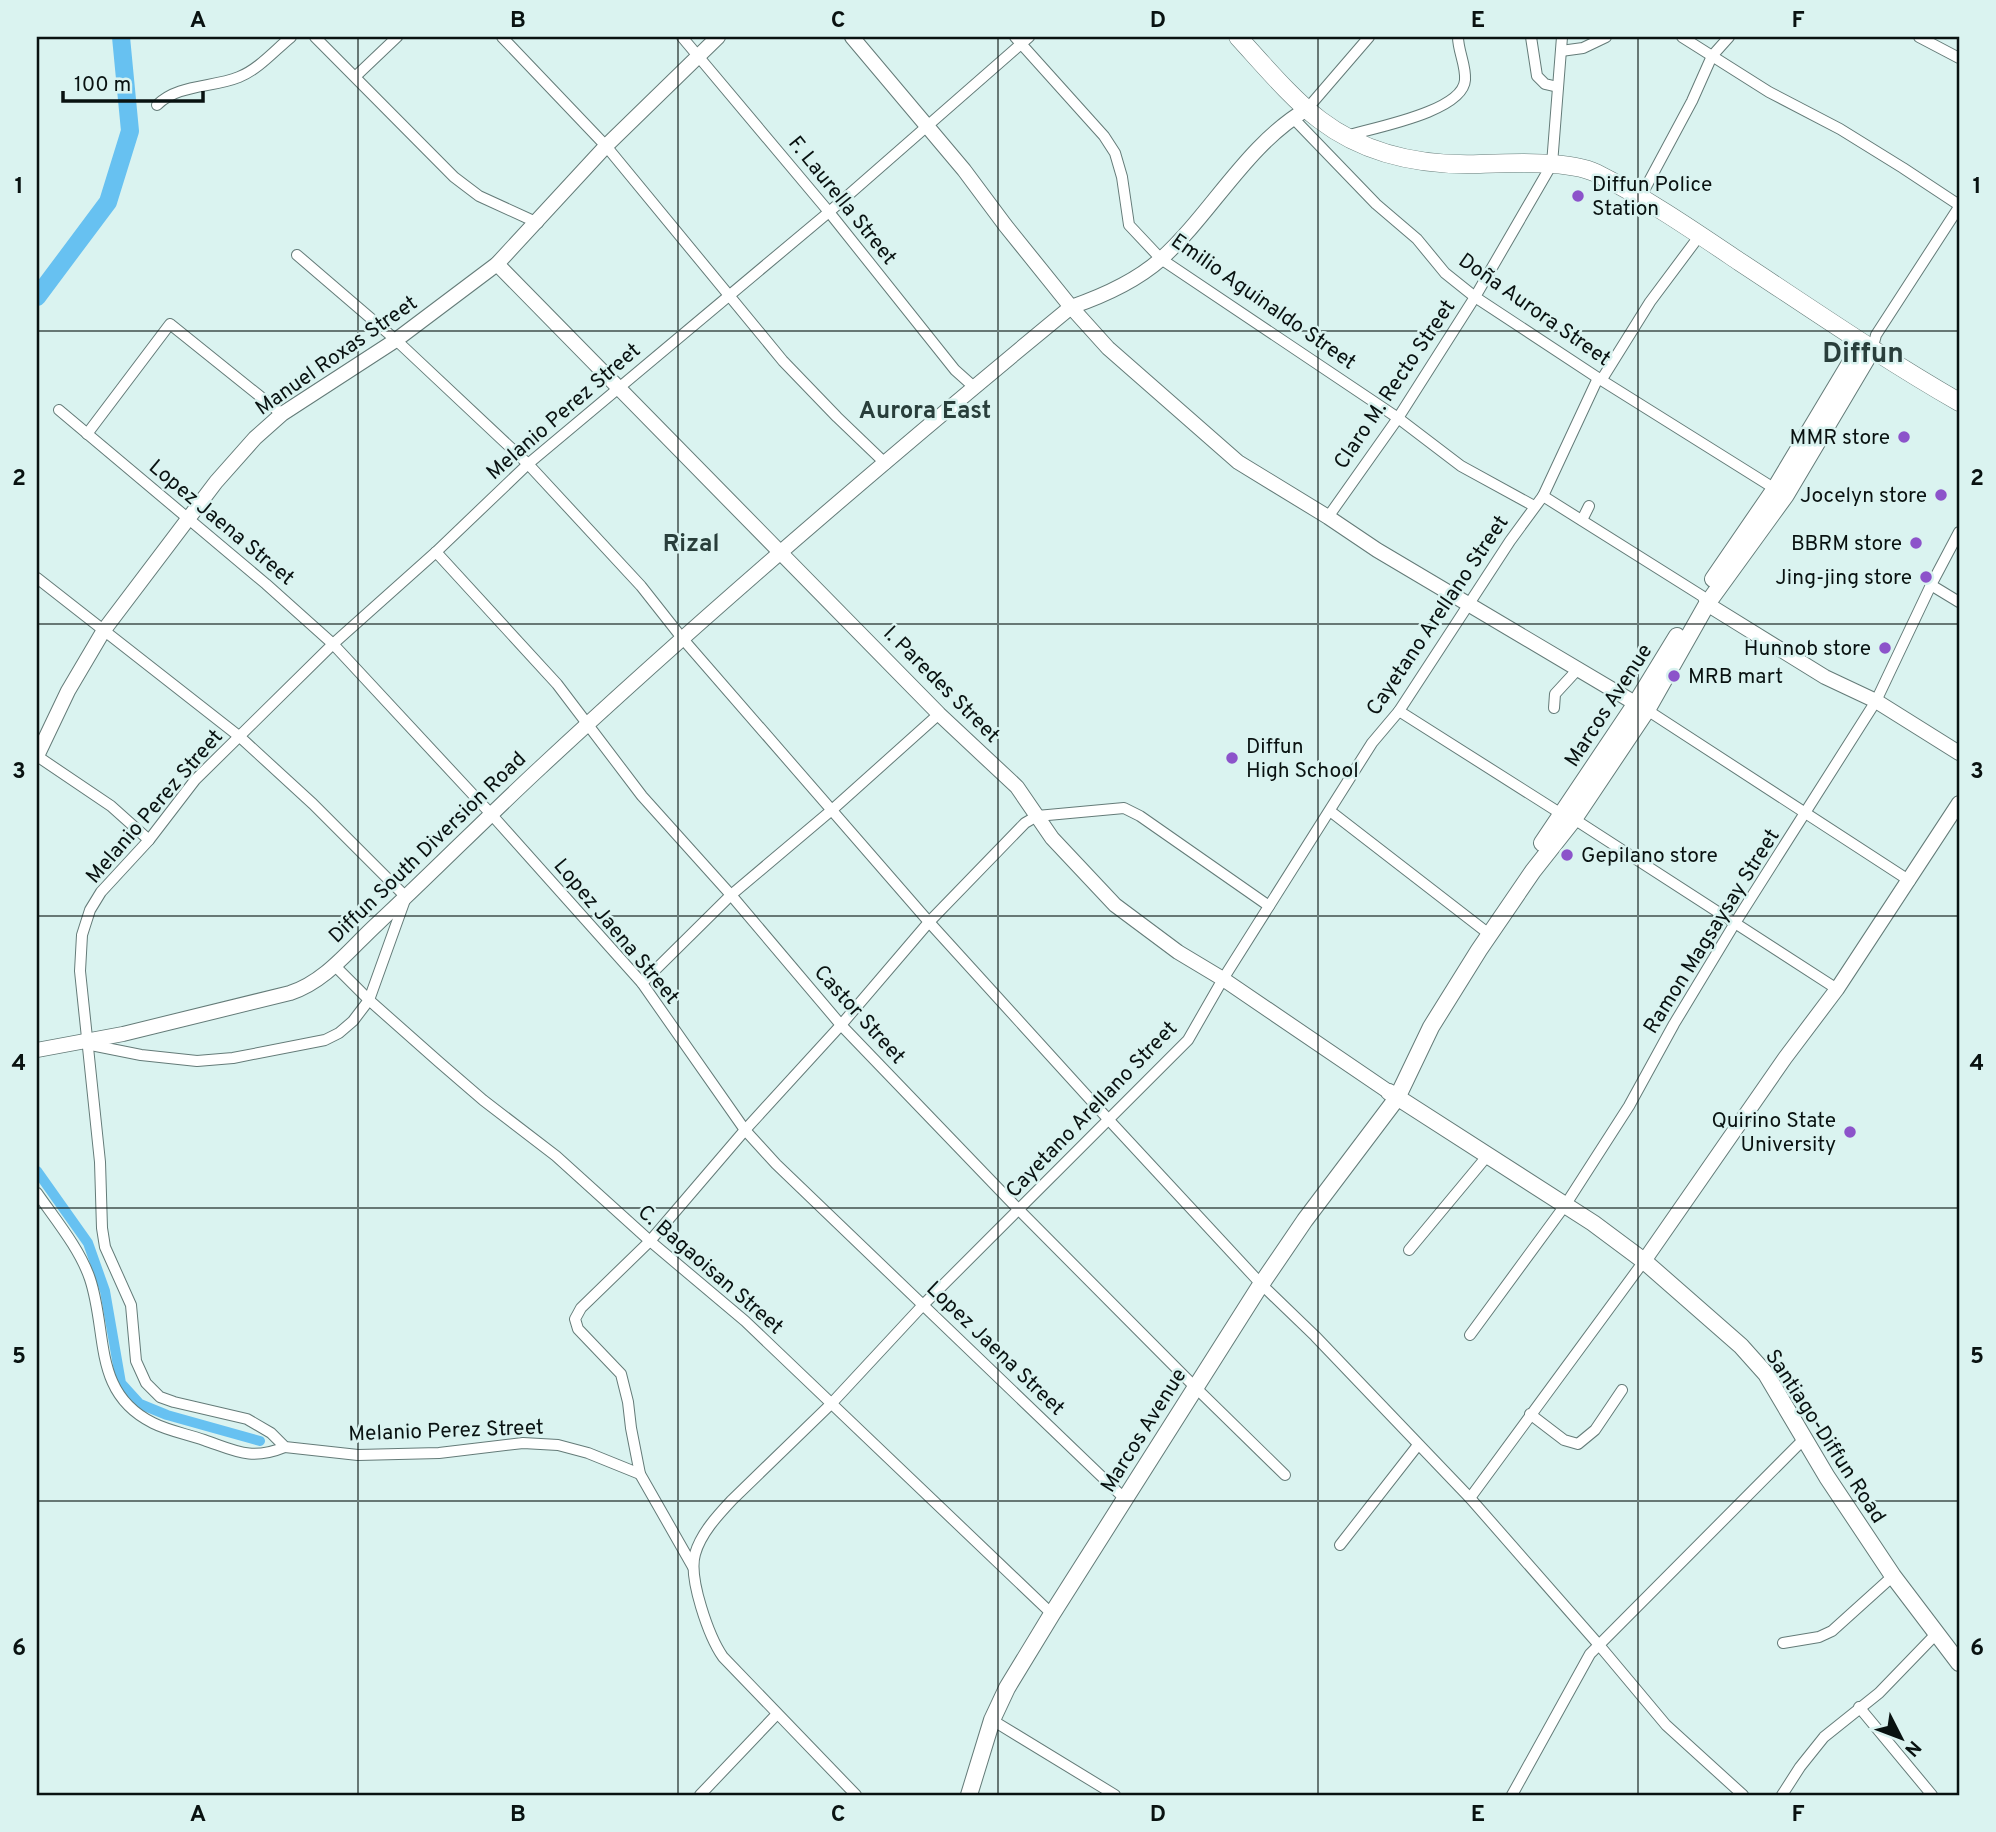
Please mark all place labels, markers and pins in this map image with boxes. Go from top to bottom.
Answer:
place label: Diffun Police Station [1592,172,1712,223]
marker: Diffun Police Station [1570,188,1586,204]
place label: MMR store [1790,425,1890,452]
marker: MMR store [1896,429,1912,445]
place label: Jocelyn store [1800,483,1927,510]
marker: Jocelyn store [1933,487,1949,503]
place label: BBRM store [1791,531,1902,558]
marker: BBRM store [1908,535,1924,551]
place label: Jing-jing store [1775,565,1912,592]
marker: Jing-jing store [1918,569,1934,585]
place label: Hunnob store [1744,636,1871,663]
marker: Hunnob store [1877,640,1893,656]
place label: MRB mart [1688,664,1783,691]
marker: MRB mart [1666,668,1682,684]
place label: Diffun High School [1246,734,1359,785]
marker: Diffun High School [1224,750,1240,766]
place label: Gepilano store [1581,843,1718,870]
marker: Gepilano store [1559,847,1575,863]
place label: Quirino State University [1711,1108,1836,1159]
marker: Quirino State University [1842,1124,1858,1140]

